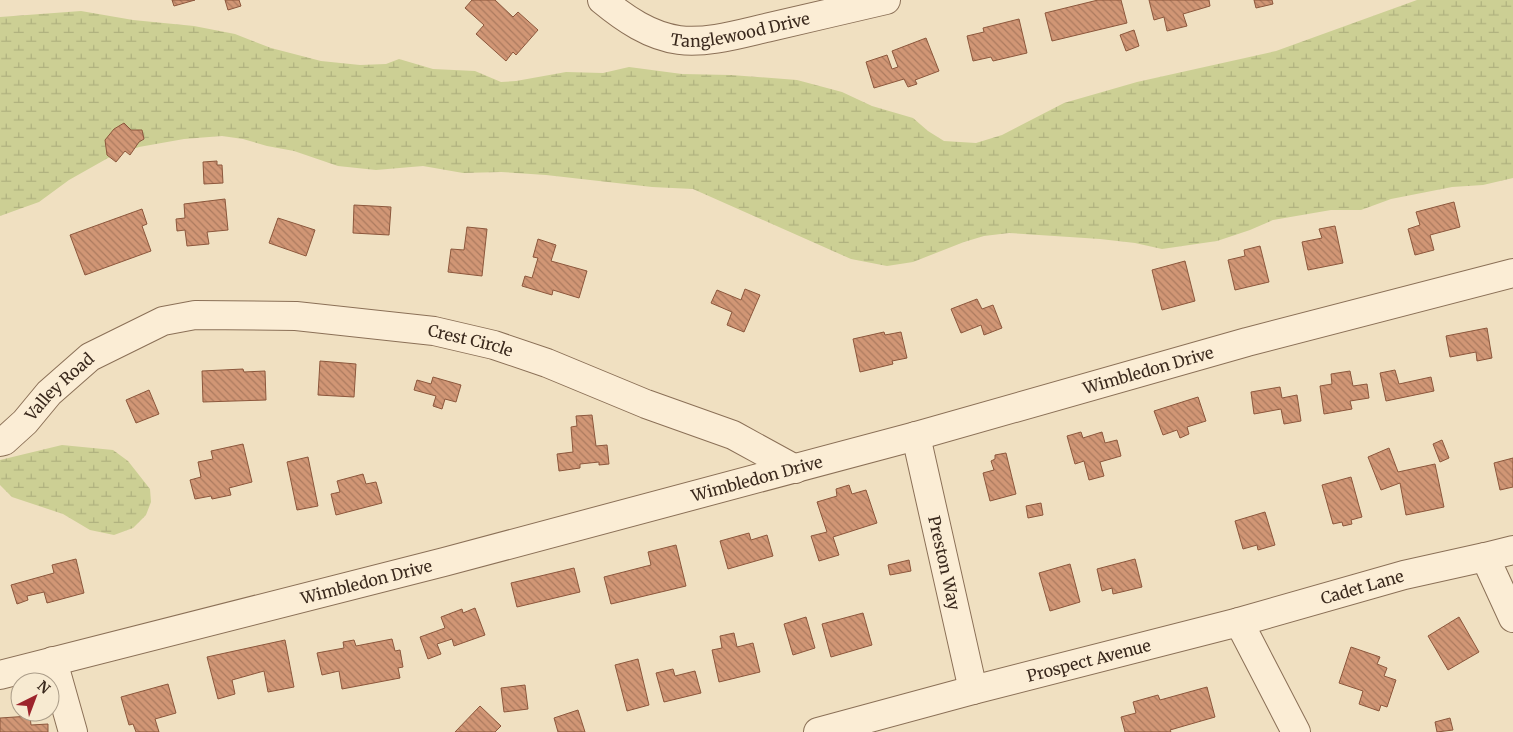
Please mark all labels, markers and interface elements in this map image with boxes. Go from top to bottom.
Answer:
street label: Tanglewood Drive [669,8,811,51]
street label: Crest Circle [427,320,516,361]
street label: Wimbledon Drive [1080,342,1216,398]
street label: Valley Road [20,348,98,425]
street label: Wimbledon Drive [688,451,825,506]
street label: Preston Way [924,514,965,613]
street label: Wimbledon Drive [298,555,434,608]
street label: Cadet Lane [1318,566,1406,608]
street label: Prospect Avenue [1025,635,1153,686]
north arrow [10,672,60,722]
text: N [34,677,54,698]

